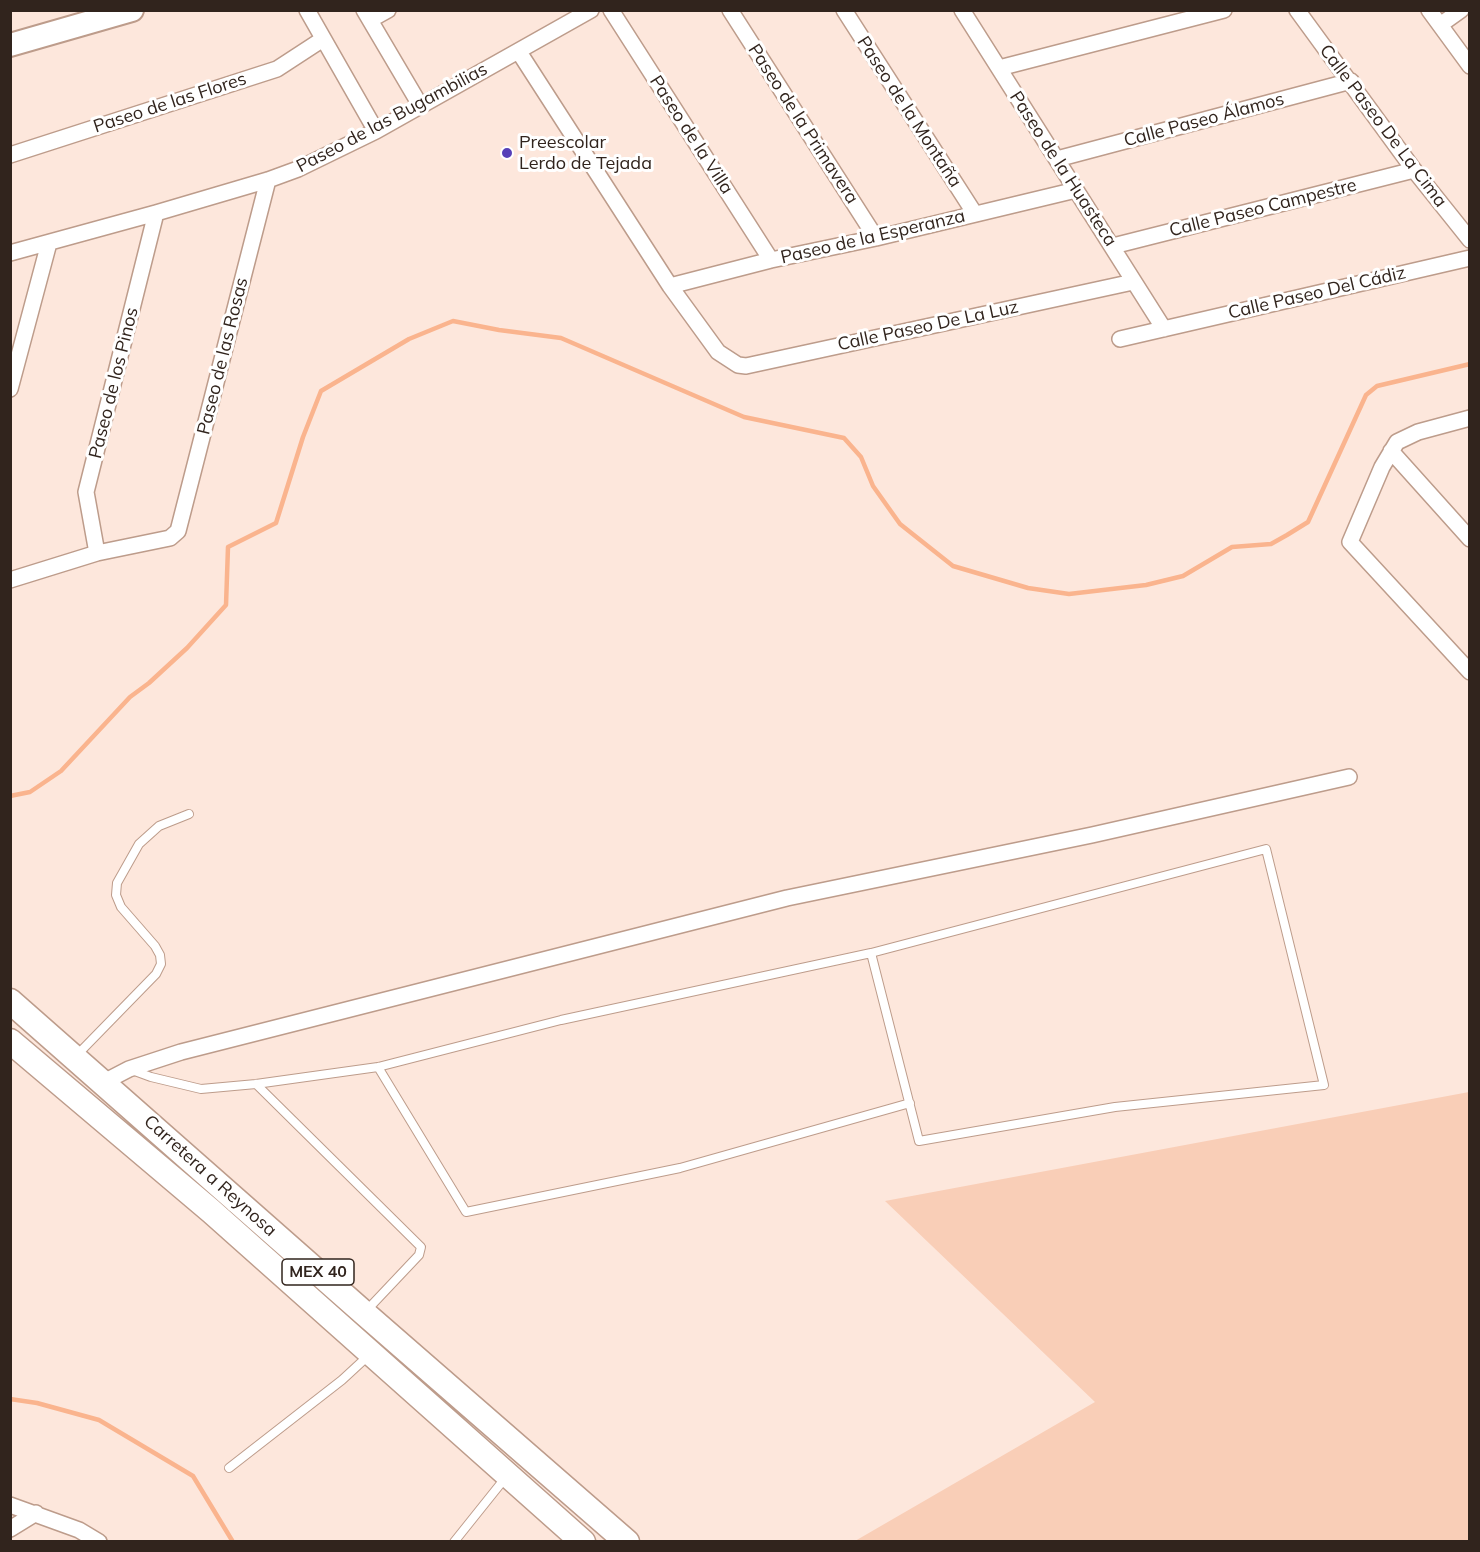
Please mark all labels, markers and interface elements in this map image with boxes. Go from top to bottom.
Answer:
street label: Paseo de la Montaña [852,32,966,192]
street label: Paseo de la Primavera [743,40,863,208]
street label: Calle Paseo De La Cima [1315,40,1451,212]
street label: Paseo de las Bugambilias [293,58,491,178]
street label: Paseo de las Flores [91,68,249,138]
street label: Paseo de la Villa [645,72,737,198]
street label: Paseo de la Huasteca [1005,88,1121,250]
street label: Calle Paseo Álamos [1122,88,1286,152]
place label: Preescolar Lerdo de Tejada [519,132,652,174]
marker: Preescolar Lerdo de Tejada [500,146,514,160]
street label: Calle Paseo Campestre [1167,174,1359,242]
street label: Paseo de la Esperanza [779,205,967,269]
street label: Calle Paseo Del Cádiz [1226,262,1408,324]
street label: Paseo de las Rosas [193,275,253,437]
street label: Calle Paseo De La Luz [836,296,1020,356]
street label: Paseo de los Pinos [85,305,143,461]
street label: Carretera a Reynosa [139,1111,281,1241]
road number: MEX 40 [282,1259,354,1285]

